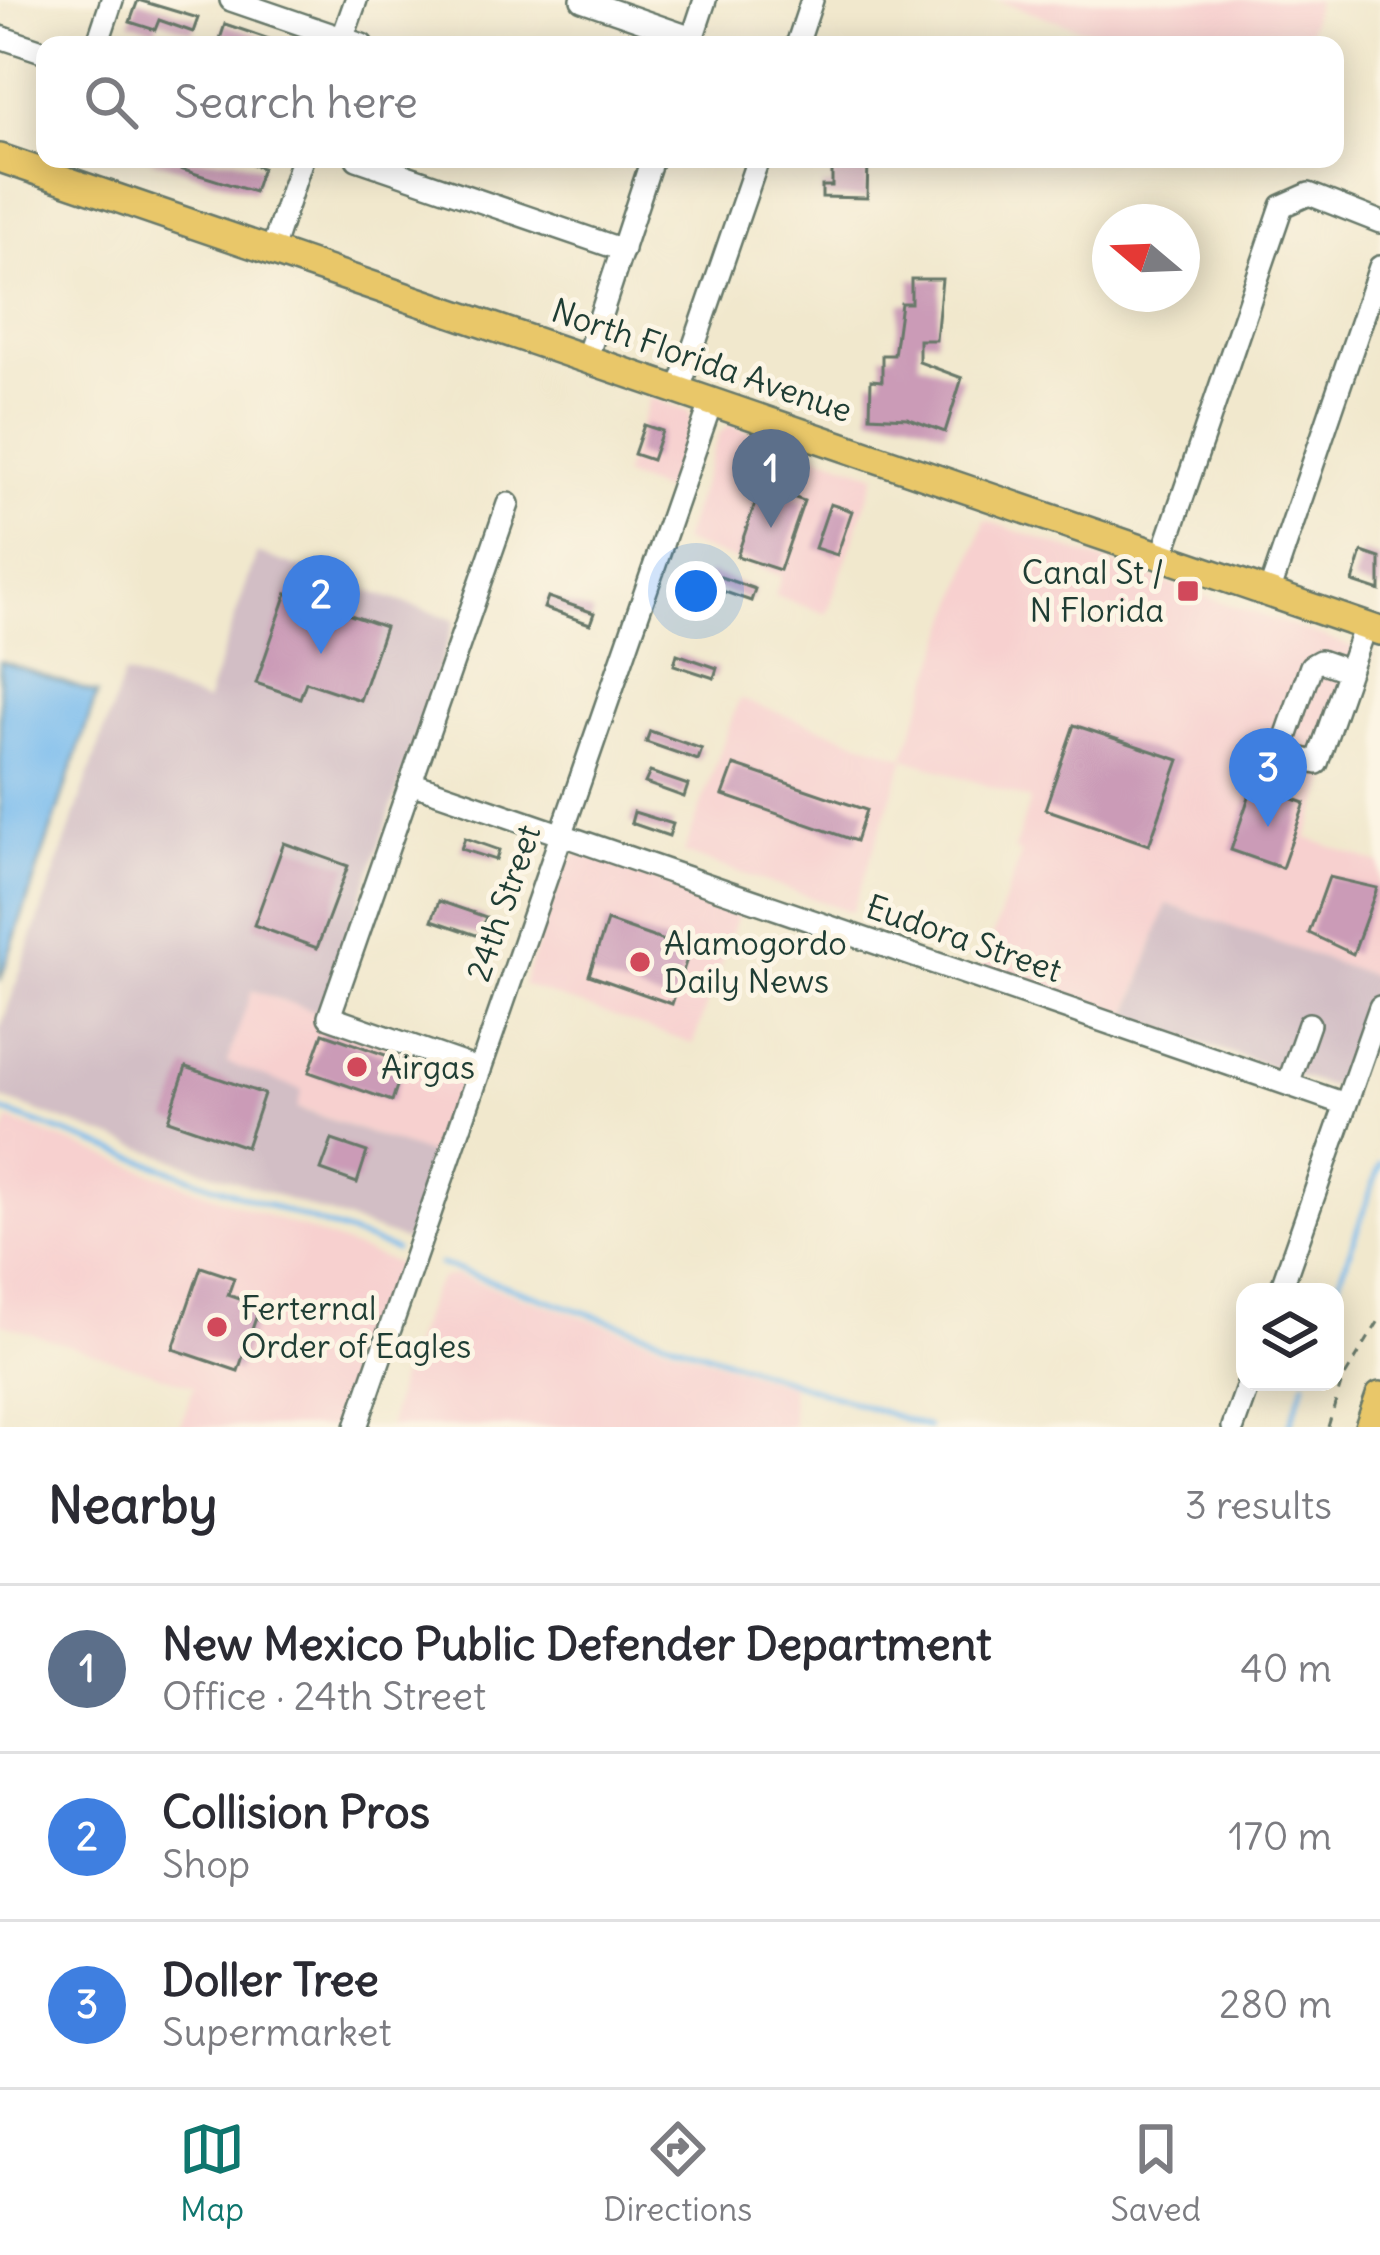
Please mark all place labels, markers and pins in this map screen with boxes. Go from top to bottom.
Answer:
pin: 1 [732,429,810,528]
place label: Canal St / N Florida [1022,551,1164,631]
pin: 2 [282,555,360,654]
marker: Canal St / N Florida [1175,578,1201,604]
pin: 3 [1229,728,1307,827]
place label: Alamogordo Daily News [664,922,847,1002]
marker: Alamogordo Daily News [627,949,653,975]
place label: Airgas [381,1046,475,1088]
marker: Airgas [344,1054,370,1080]
place label: Ferternal Order of Eagles [241,1287,471,1367]
marker: Ferternal Order of Eagles [204,1314,230,1340]

